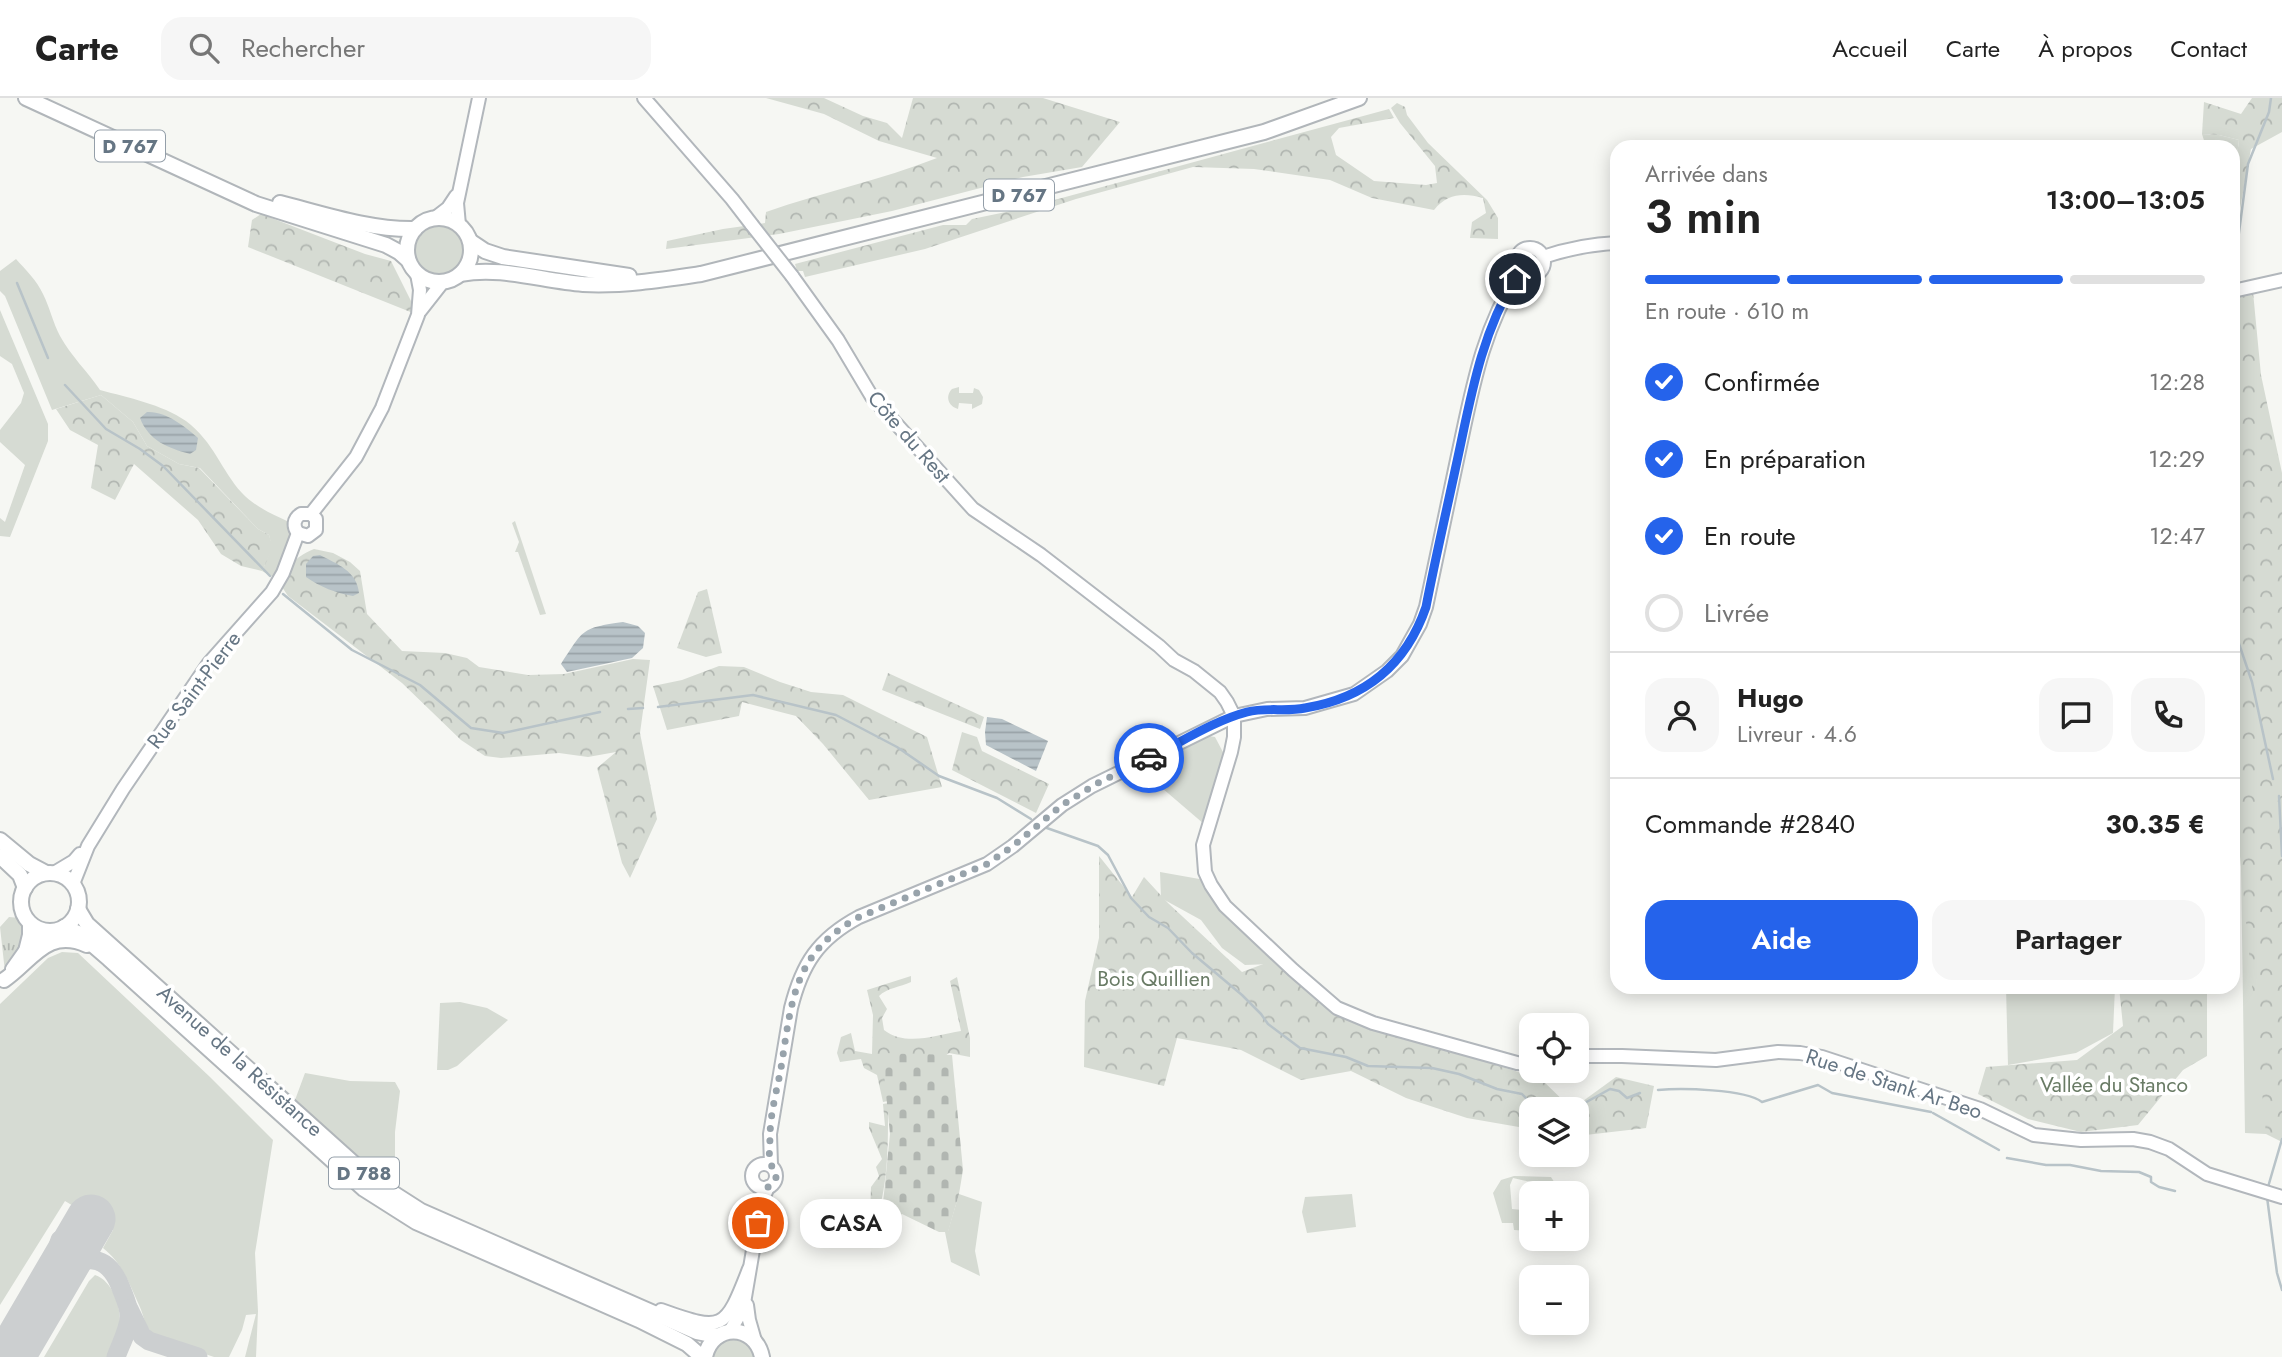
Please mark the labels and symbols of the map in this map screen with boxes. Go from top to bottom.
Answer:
road number: D 767 [95,130,165,162]
road number: D 767 [984,180,1054,211]
pin [1485,249,1545,309]
street label: Côte du Rest [860,384,958,490]
street label: Rue Saint-Pierre [140,625,248,755]
courier [1114,723,1184,793]
park label: Bois Quillien [1097,964,1211,994]
street label: Avenue de la Résistance [150,978,330,1144]
street label: Rue de Stank Ar Beo [1802,1041,1986,1127]
park label: Vallée du Stanco [2040,1070,2188,1100]
road number: D 788 [329,1158,399,1189]
pin [728,1193,788,1253]
callout: CASA [800,1198,902,1248]

